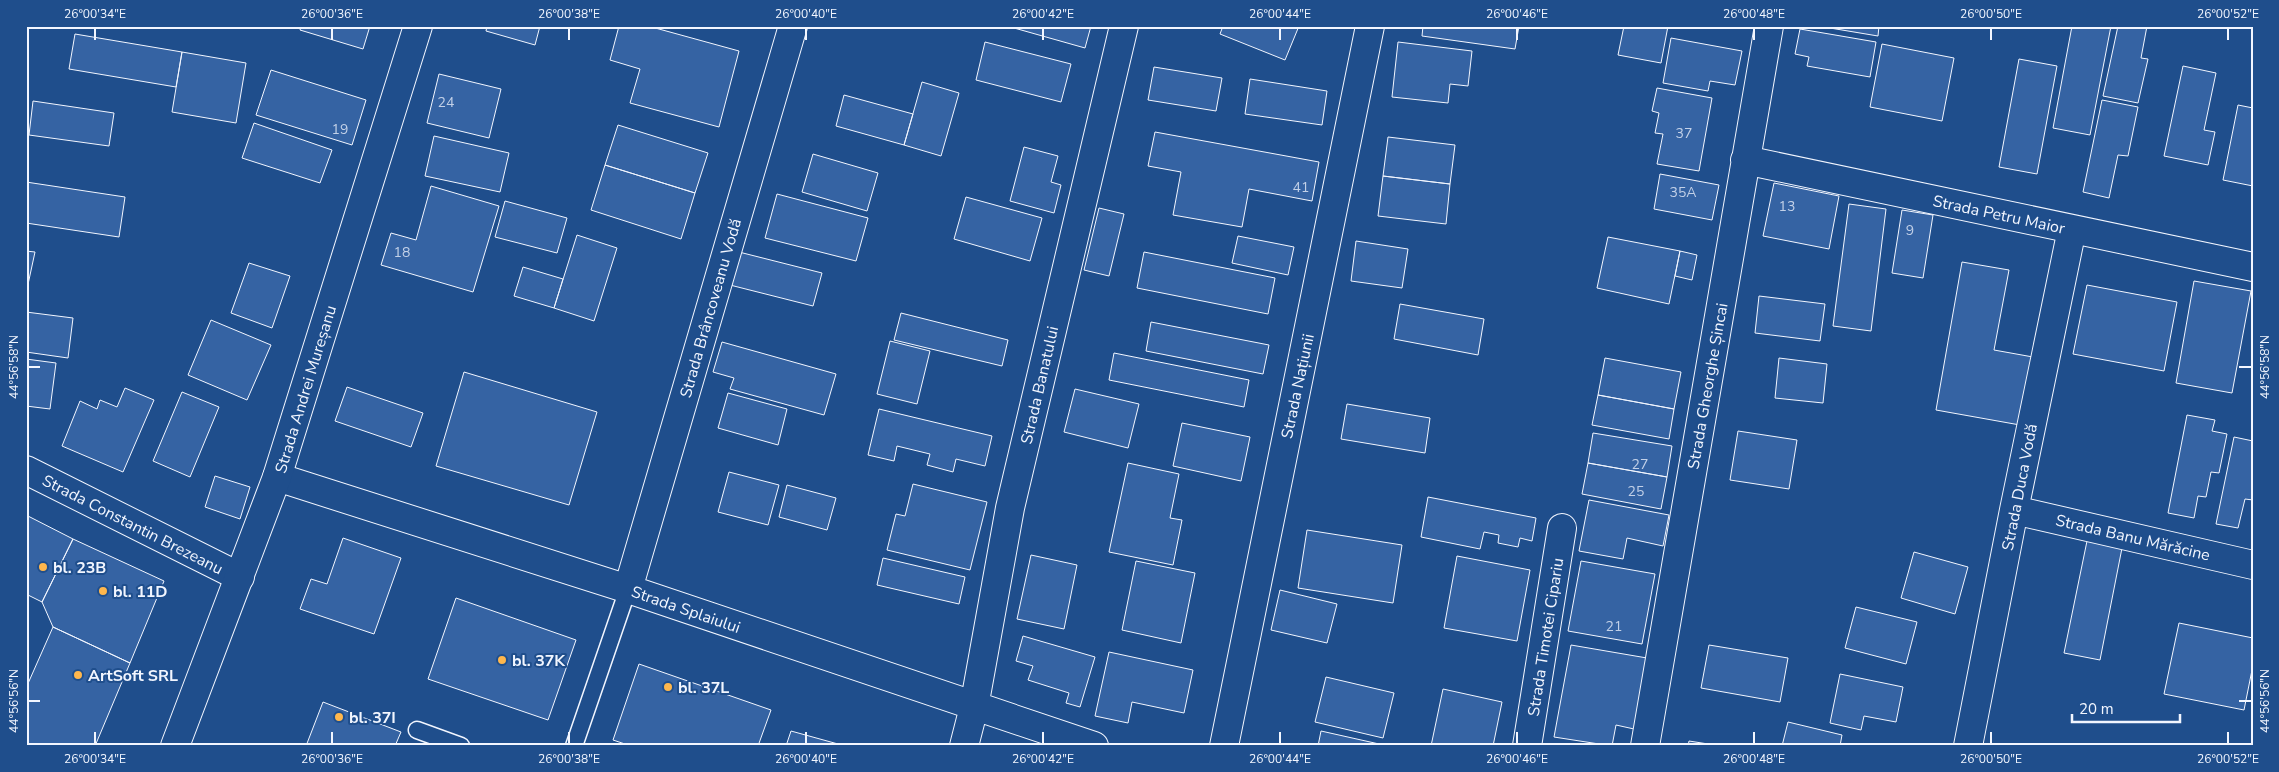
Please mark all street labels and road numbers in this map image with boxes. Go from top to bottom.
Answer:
street label: Strada Petru Maior [1931,190,2067,240]
street label: Strada Brâncoveanu Vodă [675,216,747,401]
street label: Strada Gheorghe Șincai [1683,301,1733,471]
street label: Strada Andrei Mureșanu [270,303,342,476]
street label: Strada Banatului [1016,324,1064,446]
street label: Strada Națiunii [1276,332,1320,441]
street label: Strada Duca Vodă [1997,422,2043,553]
street label: Strada Constantin Brezeanu [38,470,227,580]
street label: Strada Banu Mărăcine [2053,509,2212,566]
street label: Strada Timotei Cipariu [1523,556,1569,718]
street label: Strada Splaiului [628,581,743,639]

